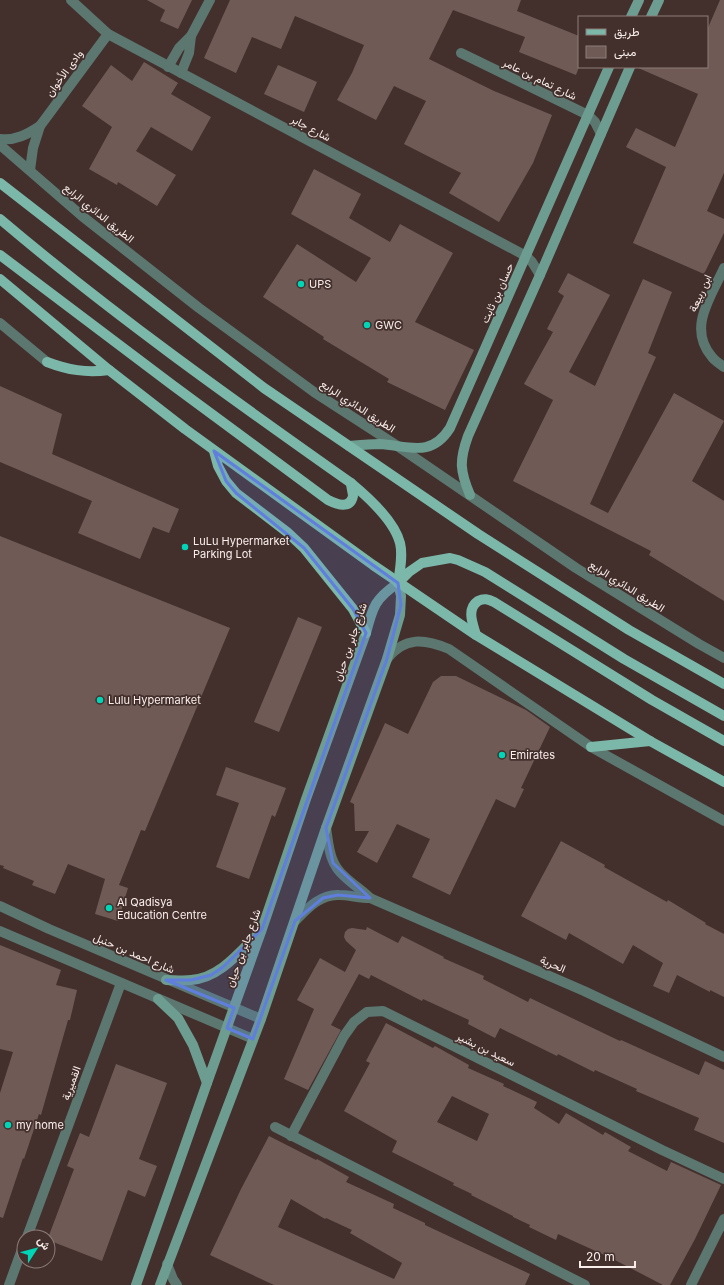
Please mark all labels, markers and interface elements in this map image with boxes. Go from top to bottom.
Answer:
legend [578,16,708,68]
text: طريق [614,24,640,40]
text: مبنى [614,44,636,60]
street label: وادى الأخوان [42,47,86,99]
street label: شارع تمام بن عامر [499,55,579,104]
street label: شارع جابر [287,111,334,145]
street label: الطريق الدائري الرابع [59,180,137,248]
street label: حسان بن ثابت [478,261,516,325]
street label: ابن ربيعة [686,272,714,314]
place label: UPS [309,277,331,291]
marker: UPS [296,279,306,289]
place label: GWC [375,318,402,332]
marker: GWC [362,320,372,330]
street label: الطريق الدائري الرابع [316,377,398,438]
place label: LuLu Hypermarket Parking Lot [193,534,290,561]
marker: LuLu Hypermarket Parking Lot [180,542,190,552]
street label: الطريق الدائري الرابع [585,557,667,617]
street label: شارع جابر بن حيان [330,601,371,683]
place label: Lulu Hypermarket [108,693,201,707]
marker: Lulu Hypermarket [95,695,105,705]
place label: Emirates [510,748,555,762]
marker: Emirates [497,750,507,760]
place label: Al Qadisya Education Centre [117,895,207,922]
marker: Al Qadisya Education Centre [104,903,114,913]
street label: شارع جابر بن حيان [222,907,265,989]
street label: شارع احمد بن حنبل [91,930,177,977]
street label: الحرية [538,952,568,976]
street label: سعيد بن بشير [454,1028,518,1069]
street label: القميرية [58,1064,84,1102]
place label: my home [16,1118,64,1132]
marker: my home [3,1120,13,1130]
north arrow [16,1229,56,1269]
text: ش [35,1234,54,1253]
scale bar [580,1243,635,1269]
text: 20 m [586,1249,615,1264]

